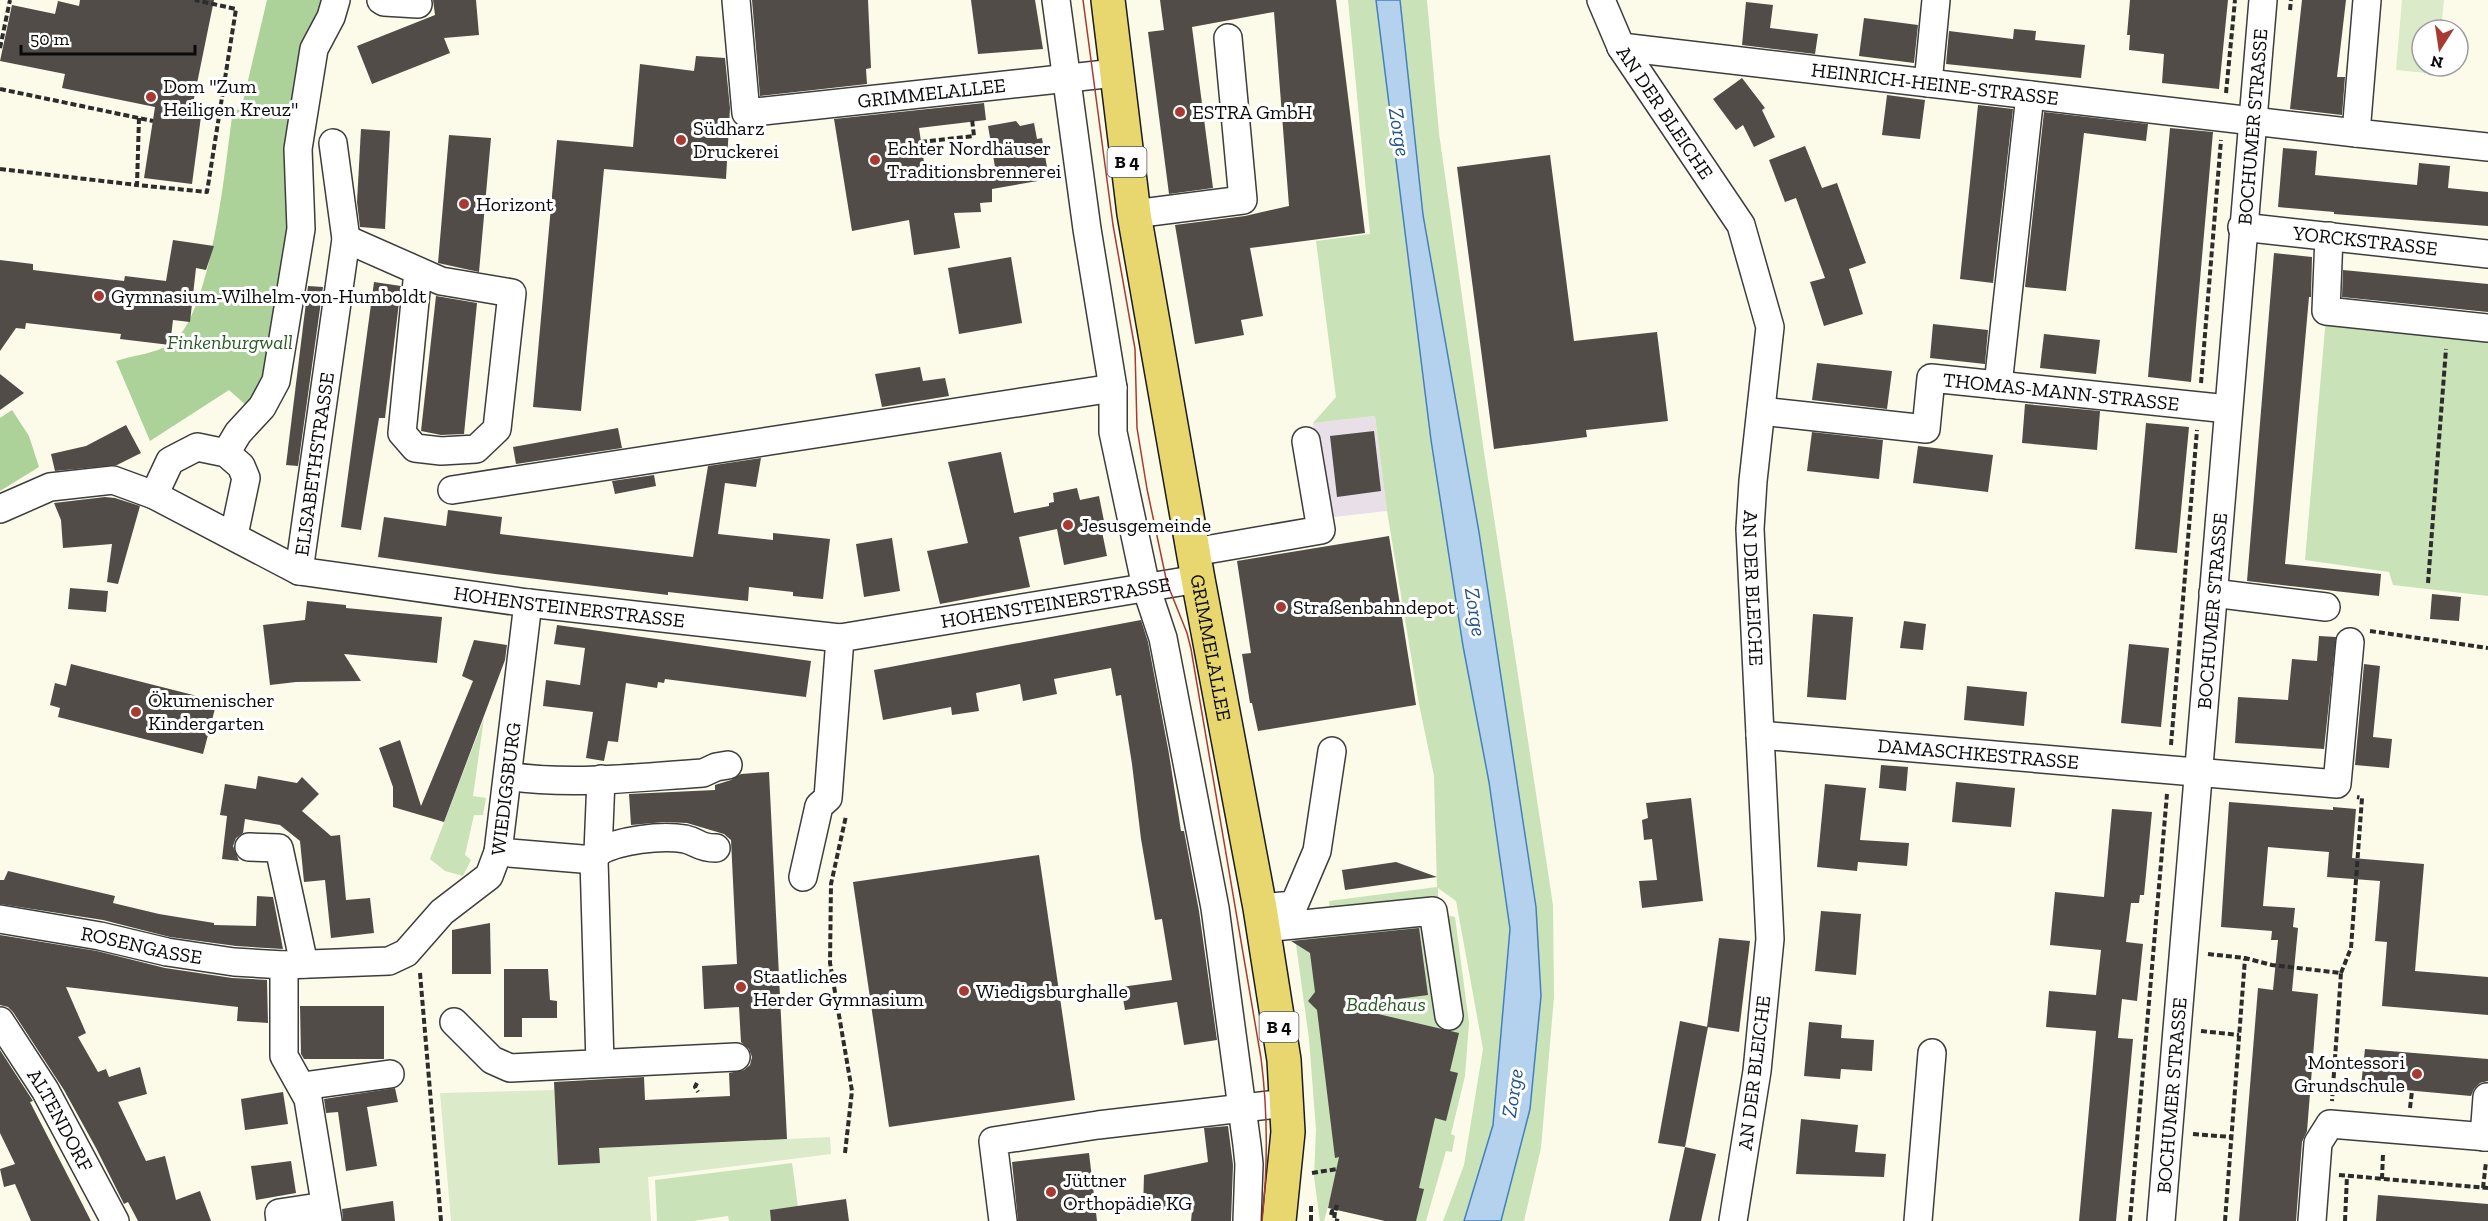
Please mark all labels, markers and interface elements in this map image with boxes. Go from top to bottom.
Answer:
scale bar [21,18,195,56]
north arrow [2410,18,2470,78]
text: 50 m [30,28,70,50]
street label: BOCHUMER STRASSE [2232,28,2273,226]
street label: AN DER BLEICHE [1612,41,1719,184]
text: N [2429,52,2445,73]
street label: HEINRICH-HEINE-STRASSE [1810,57,2060,110]
street label: GRIMMELALLEE [856,73,1007,113]
place label: Dom "Zum Heiligen Kreuz" [163,74,298,121]
marker: Dom "Zum Heiligen Kreuz" [144,90,158,104]
place label: ESTRA GmbH [1192,100,1312,124]
marker: ESTRA GmbH [1173,105,1187,119]
water label: Zorge [1384,106,1416,158]
place label: Südharz Druckerei [693,116,779,163]
marker: Südharz Druckerei [674,133,688,147]
place label: Echter Nordhäuser Traditionsbrennerei [887,136,1062,183]
road number: B 4 [1108,147,1146,177]
marker: Echter Nordhäuser Traditionsbrennerei [868,153,882,167]
place label: Horizont [476,192,554,216]
marker: Horizont [457,197,471,211]
street label: YORCKSTRASSE [2291,221,2439,260]
place label: Gymnasium-Wilhelm-von-Humboldt [111,284,427,308]
marker: Gymnasium-Wilhelm-von-Humboldt [92,289,106,303]
park label: Finkenburgwall [167,330,293,354]
street label: THOMAS-MANN-STRASSE [1942,367,2180,416]
street label: ELISABETHSTRASSE [289,371,339,557]
street label: AN DER BLEICHE [1738,510,1769,666]
street label: BOCHUMER STRASSE [2192,512,2232,710]
place label: Jesusgemeinde [1080,513,1211,537]
marker: Jesusgemeinde [1061,518,1075,532]
street label: HOHENSTEINERSTRASSE [939,572,1172,633]
street label: GRIMMELALLEE [1185,572,1237,723]
street label: HOHENSTEINERSTRASSE [452,581,686,633]
water label: Zorge [1460,586,1492,638]
place label: Straßenbahndepot [1293,595,1456,619]
marker: Straßenbahndepot [1274,600,1288,614]
place label: Ökumenischer Kindergarten [148,688,275,735]
marker: Ökumenischer Kindergarten [129,705,143,719]
street label: WIEDIGSBURG [486,721,526,857]
street label: DAMASCHKESTRASSE [1877,733,2080,774]
street label: ROSENGASSE [79,921,204,969]
place label: Staatliches Herder Gymnasium [753,964,924,1011]
place label: Wiedigsburghalle [976,979,1128,1003]
marker: Staatliches Herder Gymnasium [734,980,748,994]
marker: Wiedigsburghalle [957,984,971,998]
park label: Badehaus [1346,992,1426,1016]
street label: AN DER BLEICHE [1733,994,1775,1152]
street label: BOCHUMER STRASSE [2151,996,2192,1195]
road number: B 4 [1260,1012,1298,1042]
place label: Montessori Grundschule [2294,1050,2405,1097]
street label: ALTENDORF [22,1064,98,1175]
water label: Zorge [1496,1067,1528,1119]
marker: Montessori Grundschule [2410,1067,2424,1081]
place label: Jüttner Orthopädie KG [1063,1168,1192,1215]
marker: Jüttner Orthopädie KG [1044,1185,1058,1199]

